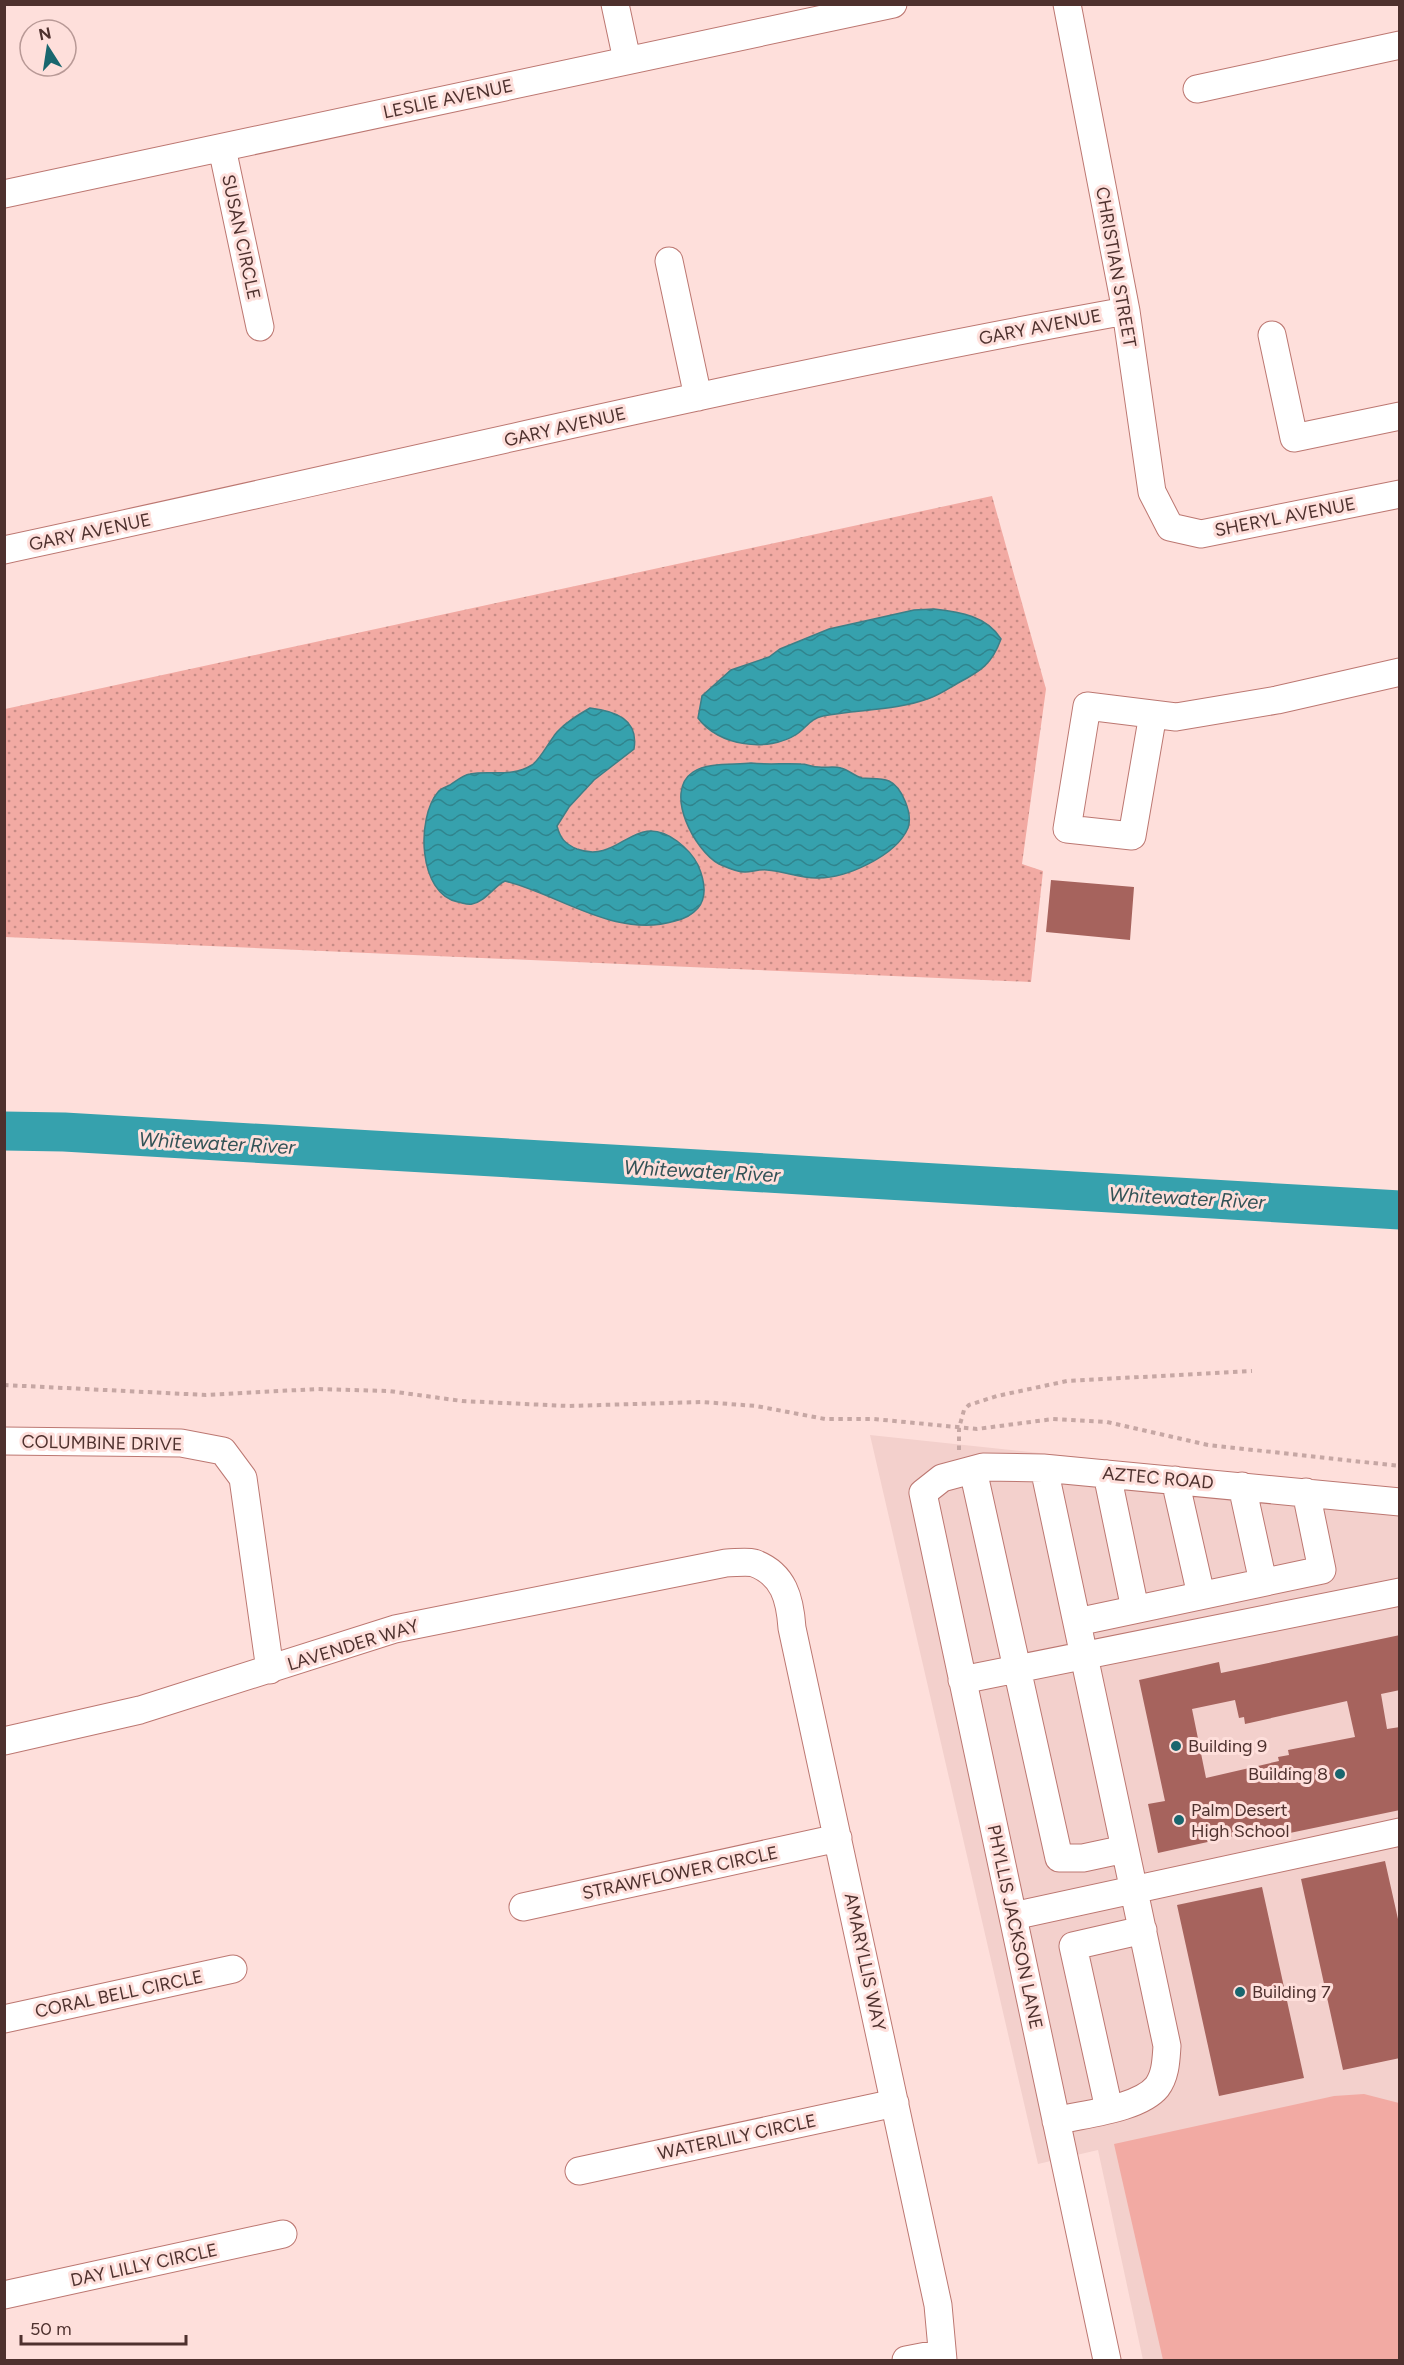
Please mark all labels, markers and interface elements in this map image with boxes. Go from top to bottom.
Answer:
north arrow [18,18,78,78]
text: N [37,23,53,44]
street label: LESLIE AVENUE [381,74,515,124]
street label: SUSAN CIRCLE [217,172,265,302]
street label: CHRISTIAN STREET [1091,185,1141,349]
street label: GARY AVENUE [977,304,1103,350]
street label: GARY AVENUE [502,402,628,452]
street label: SHERYL AVENUE [1213,493,1357,541]
street label: GARY AVENUE [27,508,153,556]
water label: Whitewater River [138,1127,297,1159]
water label: Whitewater River [623,1155,782,1187]
water label: Whitewater River [1108,1182,1267,1214]
street label: COLUMBINE DRIVE [21,1431,183,1455]
street label: AZTEC ROAD [1101,1462,1215,1494]
street label: LAVENDER WAY [285,1615,421,1675]
place label: Building 9 [1188,1735,1267,1757]
marker: Building 9 [1169,1739,1183,1753]
place label: Building 8 [1248,1763,1328,1785]
marker: Building 8 [1333,1767,1347,1781]
place label: Palm Desert High School [1191,1799,1289,1842]
marker: Palm Desert High School [1172,1813,1186,1827]
street label: PHYLLIS JACKSON LANE [983,1823,1047,2031]
street label: STRAWFLOWER CIRCLE [580,1841,780,1905]
street label: AMARYLLIS WAY [840,1891,890,2033]
street label: CORAL BELL CIRCLE [33,1965,205,2023]
place label: Building 7 [1252,1981,1331,2003]
marker: Building 7 [1233,1985,1247,1999]
street label: WATERLILY CIRCLE [656,2109,818,2165]
street label: DAY LILLY CIRCLE [68,2239,220,2291]
scale bar [21,2308,186,2346]
text: 50 m [30,2318,72,2340]

